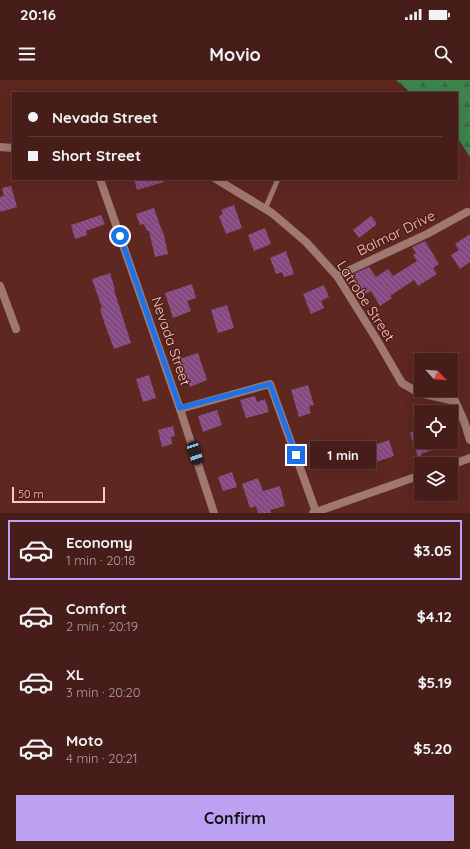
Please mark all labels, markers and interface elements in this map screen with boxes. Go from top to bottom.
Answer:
text: 20:16 [20,5,56,24]
icon: menu [16,43,38,65]
text: Movio [209,43,261,66]
icon: search [432,43,454,65]
text: Nevada Street [52,108,158,127]
text: Short Street [52,146,141,165]
street label: Balmar Drive [354,206,438,260]
route start [111,227,129,245]
street label: Latrobe Street [333,257,399,345]
street label: Nevada Street [147,294,195,388]
north arrow [414,353,458,397]
map controls [414,353,458,501]
button: locate [414,405,458,449]
car [186,440,204,466]
callout: 1 min [310,441,376,469]
route end [287,446,305,464]
text: 1 min [327,447,359,463]
button: layers [414,457,458,501]
scale bar [12,485,105,504]
text: 50 m [18,487,44,501]
icon: car [18,532,54,568]
text: Economy [66,533,133,552]
text: $3.05 [413,541,452,560]
text: 1 min · 20:18 [66,552,135,568]
icon: car [18,598,54,634]
text: Comfort [66,599,127,618]
text: $4.12 [417,607,452,626]
text: 2 min · 20:19 [66,618,138,634]
icon: car [18,664,54,700]
text: XL [66,665,84,684]
text: $5.19 [418,673,452,692]
text: 3 min · 20:20 [66,684,140,700]
icon: car [18,730,54,766]
text: Moto [66,731,103,750]
text: $5.20 [414,739,452,758]
text: 4 min · 20:21 [66,750,138,766]
button: Confirm [16,795,454,841]

